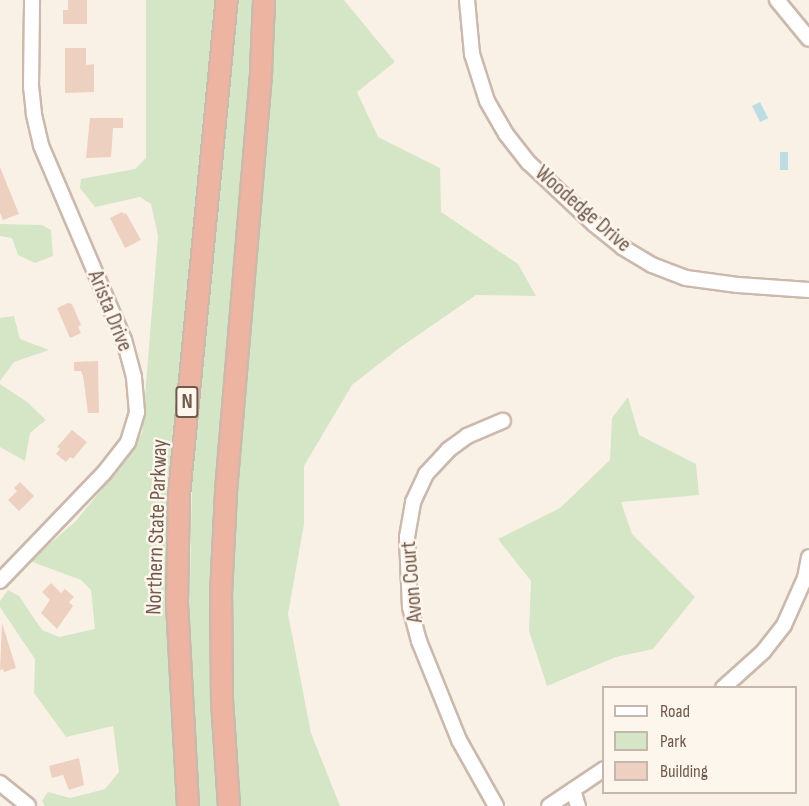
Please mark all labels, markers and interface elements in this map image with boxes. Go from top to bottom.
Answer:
street label: Woodedge Drive [529,160,637,258]
street label: Arista Drive [82,267,138,355]
road number: N [175,384,199,420]
street label: Northern State Parkway [141,439,173,615]
street label: Avon Court [395,540,429,624]
legend [602,686,797,794]
text: Road [660,701,690,722]
text: Park [660,731,686,752]
text: Building [660,761,708,782]

